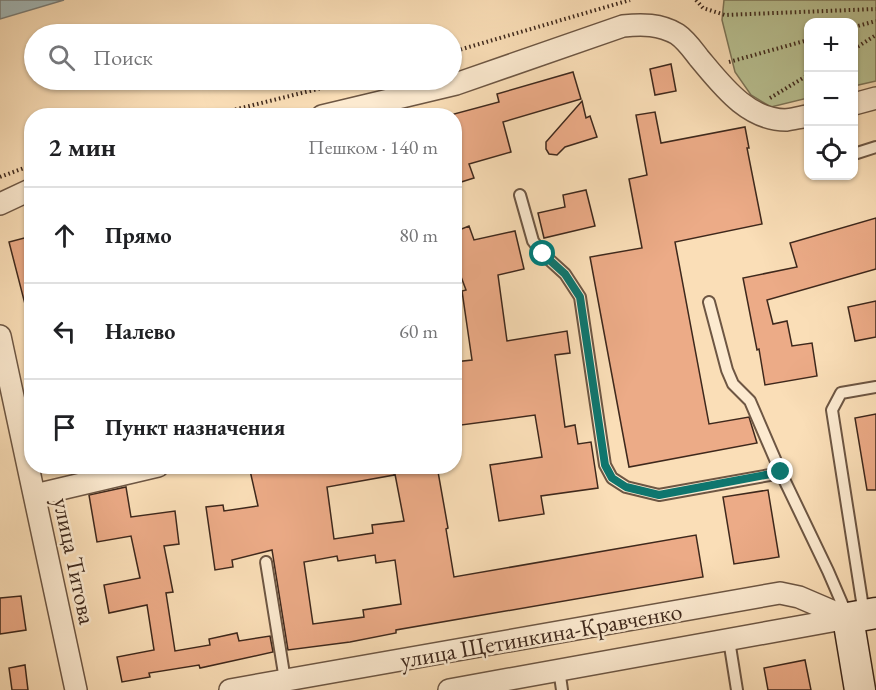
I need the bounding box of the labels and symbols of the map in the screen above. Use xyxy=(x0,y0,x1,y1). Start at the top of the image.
route start xyxy=(529,240,555,266)
route end xyxy=(767,458,793,484)
street label: улица Титова xyxy=(46,495,104,628)
street label: улица Щетинкина-Кравченко xyxy=(398,595,684,675)

